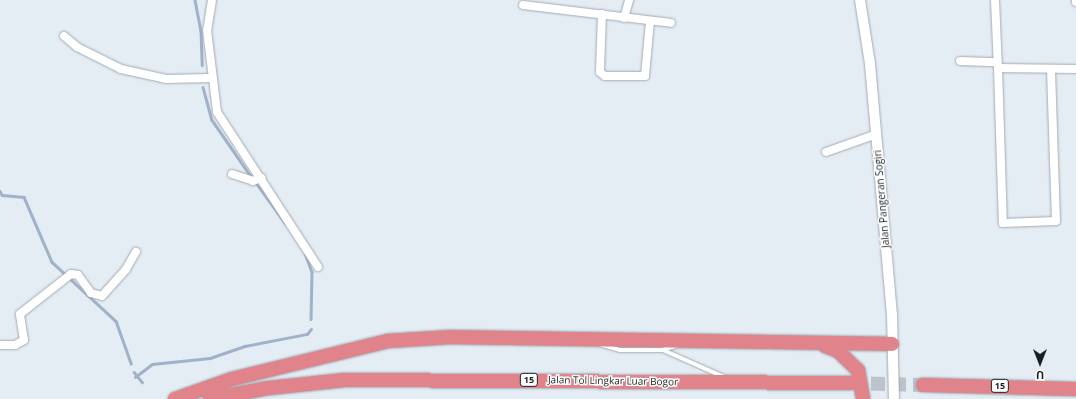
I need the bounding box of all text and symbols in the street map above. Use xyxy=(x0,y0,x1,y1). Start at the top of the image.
street label: Jalan Pangeran Sogiri xyxy=(872,150,892,248)
north arrow xyxy=(1020,343,1060,383)
text: U xyxy=(1036,368,1044,383)
road number: 15 xyxy=(519,373,539,387)
street label: Jalan Tol Lingkar Luar Bogor xyxy=(548,374,678,388)
road number: 15 xyxy=(990,379,1010,393)

